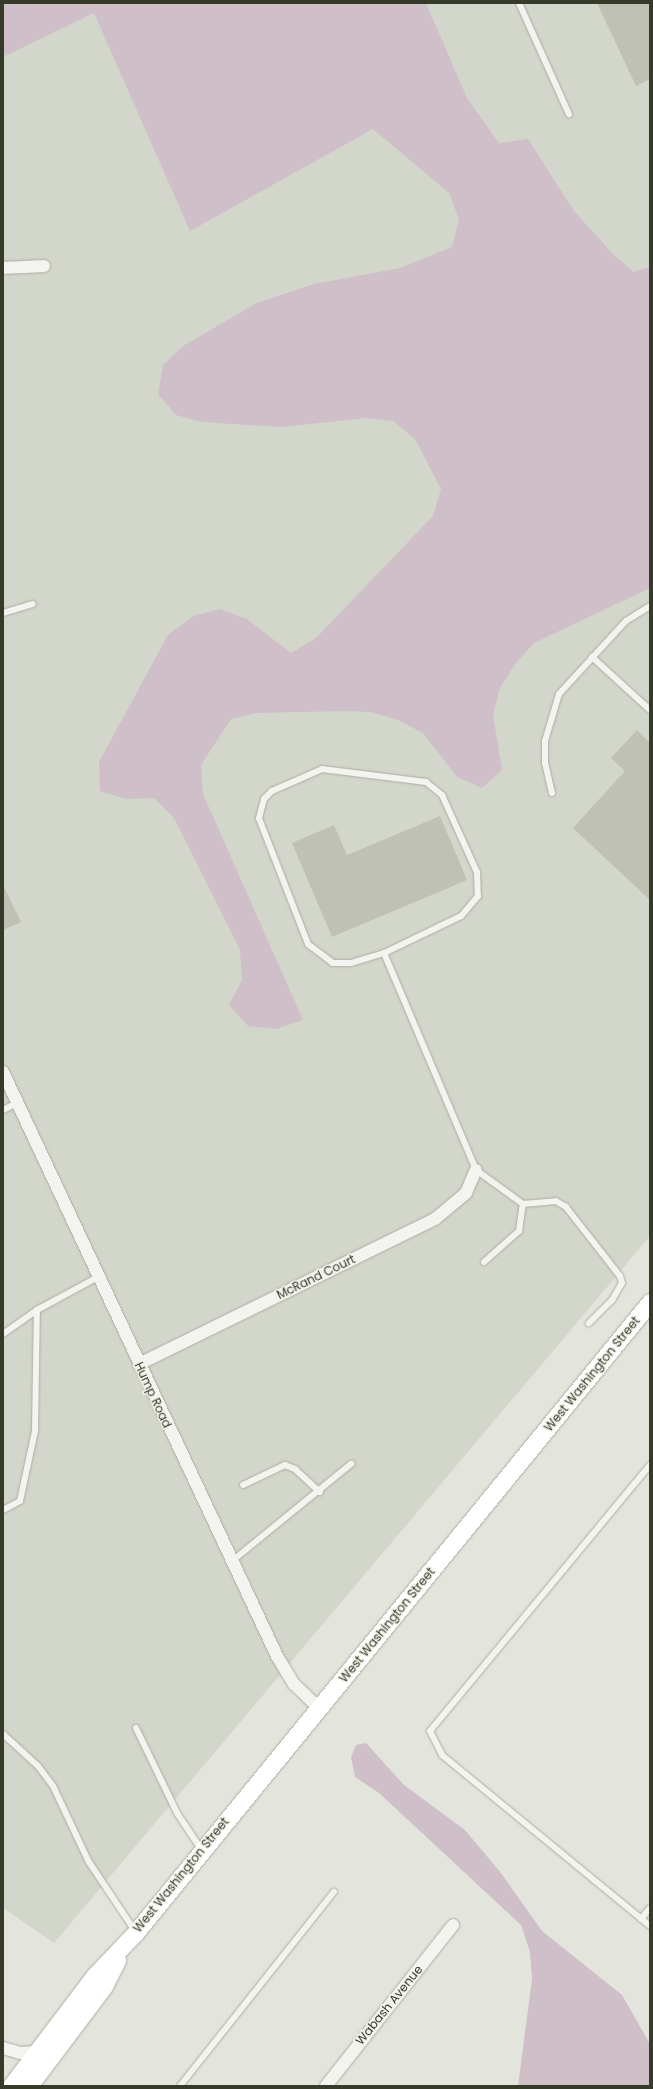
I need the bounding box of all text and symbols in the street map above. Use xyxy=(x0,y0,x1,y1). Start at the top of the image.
street label: McRand Court xyxy=(274,1252,358,1302)
street label: West Washington Street xyxy=(541,1314,643,1434)
street label: Hump Road xyxy=(132,1360,174,1430)
street label: West Washington Street xyxy=(336,1565,438,1685)
street label: West Washington Street xyxy=(130,1815,232,1935)
street label: Wabash Avenue xyxy=(352,1962,426,2048)

